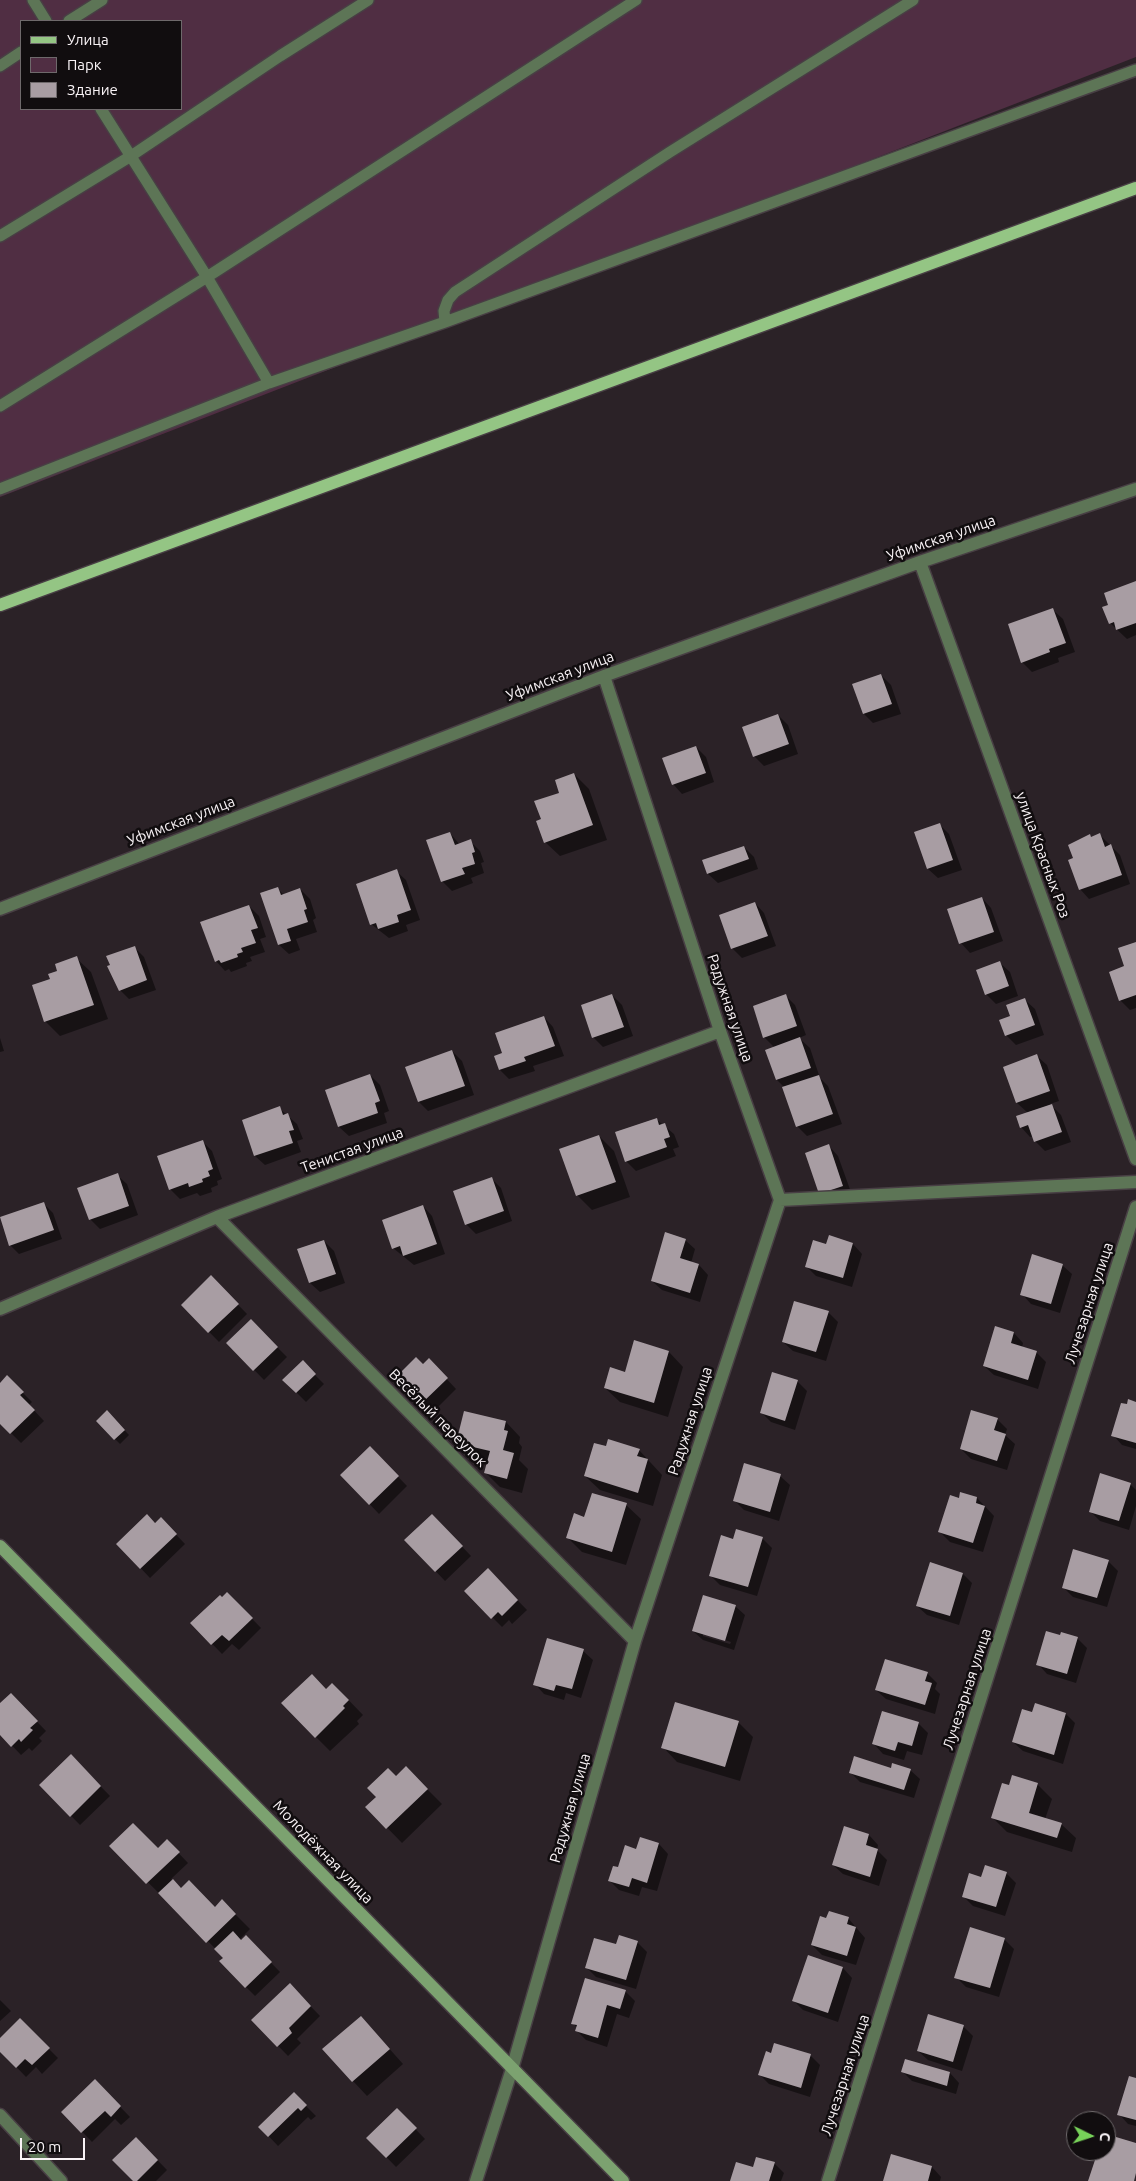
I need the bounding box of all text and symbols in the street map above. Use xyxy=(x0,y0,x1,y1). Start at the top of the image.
legend xyxy=(20,20,182,110)
text: Улица xyxy=(67,31,109,48)
text: Парк xyxy=(67,56,102,73)
text: Здание xyxy=(67,81,118,98)
street label: Уфимская улица xyxy=(884,511,998,565)
street label: Уфимская улица xyxy=(504,647,616,705)
street label: улица Красных Роз xyxy=(1012,790,1074,920)
street label: Уфимская улица xyxy=(125,792,237,850)
street label: Радужная улица xyxy=(703,952,757,1064)
street label: Тенистая улица xyxy=(298,1123,406,1177)
street label: Лучезарная улица xyxy=(1061,1240,1117,1366)
street label: Радужная улица xyxy=(664,1364,716,1478)
street label: Весёлый переулок xyxy=(385,1365,491,1471)
street label: Лучезарная улица xyxy=(939,1626,995,1752)
street label: Радужная улица xyxy=(546,1751,594,1865)
street label: Молодёжная улица xyxy=(269,1797,377,1907)
street label: Лучезарная улица xyxy=(817,2012,873,2138)
north arrow xyxy=(1066,2111,1116,2161)
scale bar xyxy=(22,2128,88,2160)
text: С xyxy=(1097,2132,1113,2142)
text: 20 m xyxy=(28,2138,61,2155)

